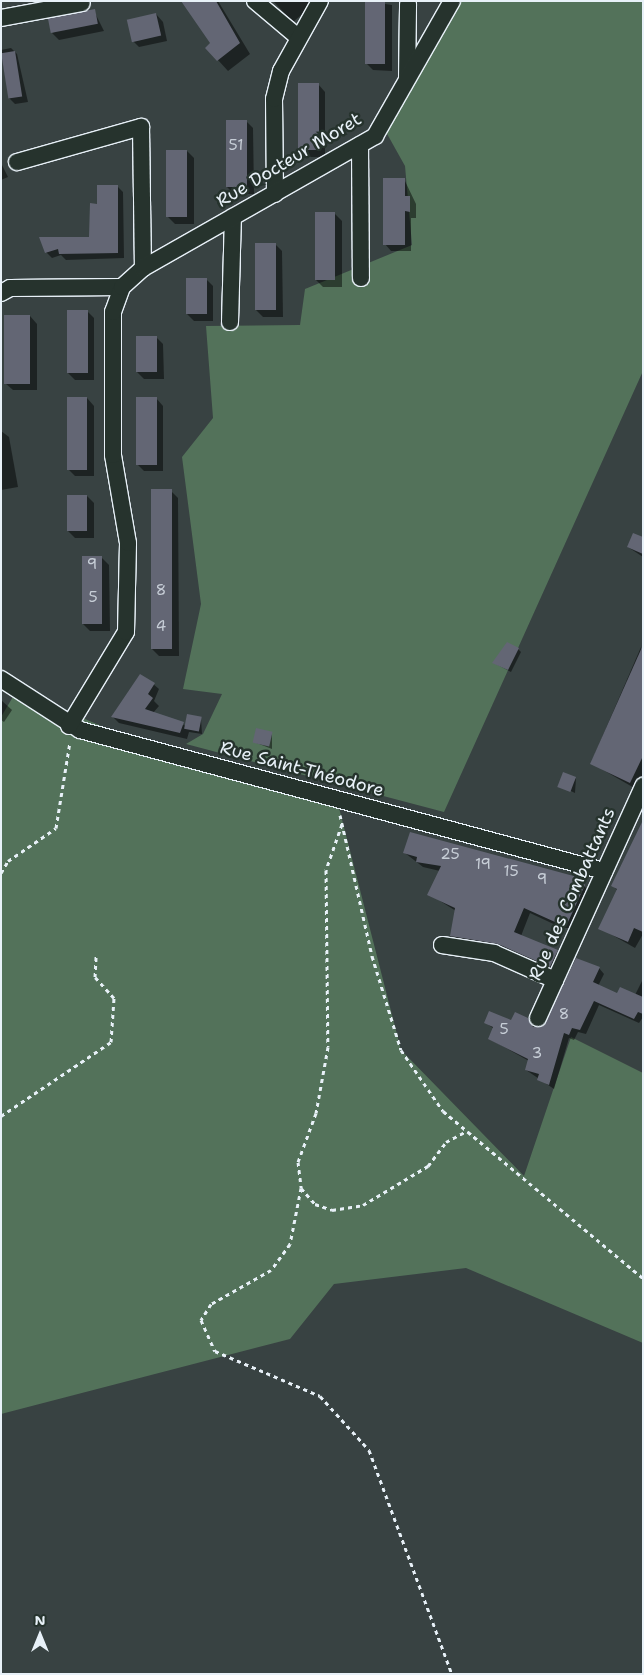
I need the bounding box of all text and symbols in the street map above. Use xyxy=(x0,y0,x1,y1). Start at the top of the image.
street label: Rue Docteur Moret xyxy=(213,108,365,212)
house number: 51 xyxy=(229,137,243,155)
house number: 9 xyxy=(87,556,97,574)
house number: 8 xyxy=(156,582,166,600)
house number: 5 xyxy=(88,589,98,607)
house number: 4 xyxy=(156,618,166,636)
street label: Rue Saint-Théodore xyxy=(218,737,386,801)
street label: Rue des Combattants xyxy=(524,804,620,984)
house number: 25 xyxy=(440,846,460,864)
house number: 19 xyxy=(475,856,491,874)
house number: 15 xyxy=(503,863,519,881)
house number: 9 xyxy=(537,871,547,889)
house number: 8 xyxy=(559,1006,569,1024)
house number: 5 xyxy=(499,1021,509,1039)
house number: 3 xyxy=(532,1045,542,1063)
north arrow xyxy=(15,1610,65,1660)
text: N xyxy=(34,1611,46,1629)

